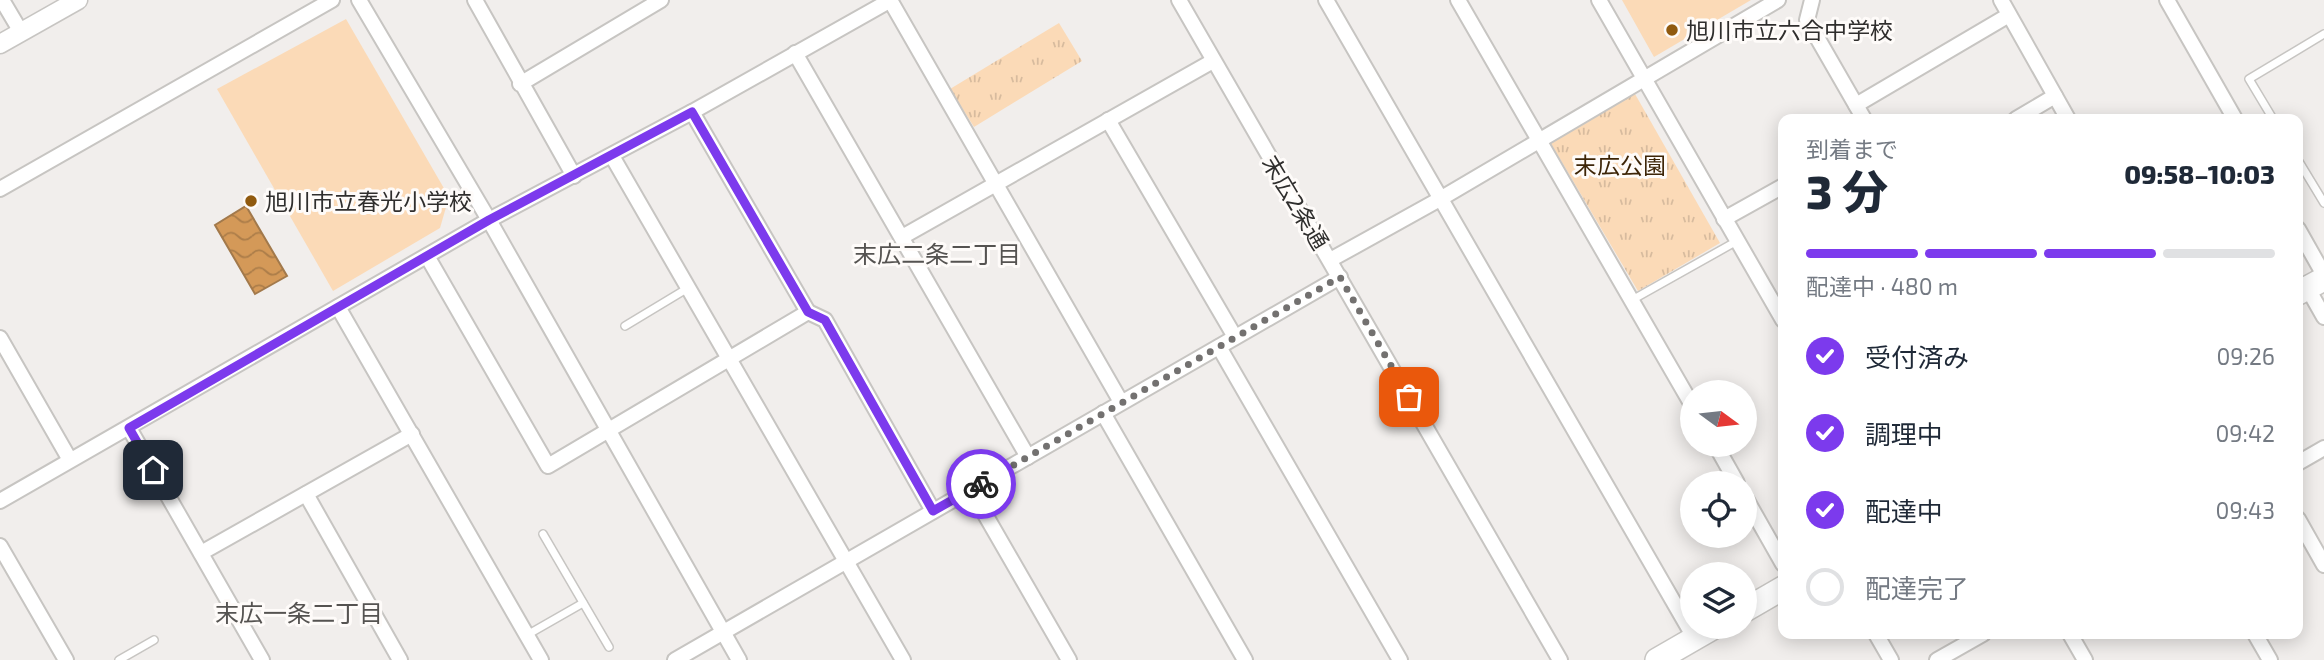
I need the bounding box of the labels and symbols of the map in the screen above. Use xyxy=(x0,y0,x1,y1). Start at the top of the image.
place label: 旭川市立六合中学校 xyxy=(1686,16,1893,44)
marker: 旭川市立六合中学校 xyxy=(1664,22,1680,38)
street label: 末広2条通 xyxy=(1257,150,1335,254)
park label: 末広公園 xyxy=(1574,151,1666,179)
place label: 旭川市立春光小学校 xyxy=(265,187,472,215)
marker: 旭川市立春光小学校 xyxy=(243,193,259,209)
district label: 末広二条二丁目 xyxy=(853,239,1021,268)
pin xyxy=(1379,367,1439,427)
north arrow xyxy=(1680,380,1757,457)
pin xyxy=(123,440,183,500)
courier xyxy=(946,449,1016,519)
district label: 末広一条二丁目 xyxy=(215,598,383,627)

